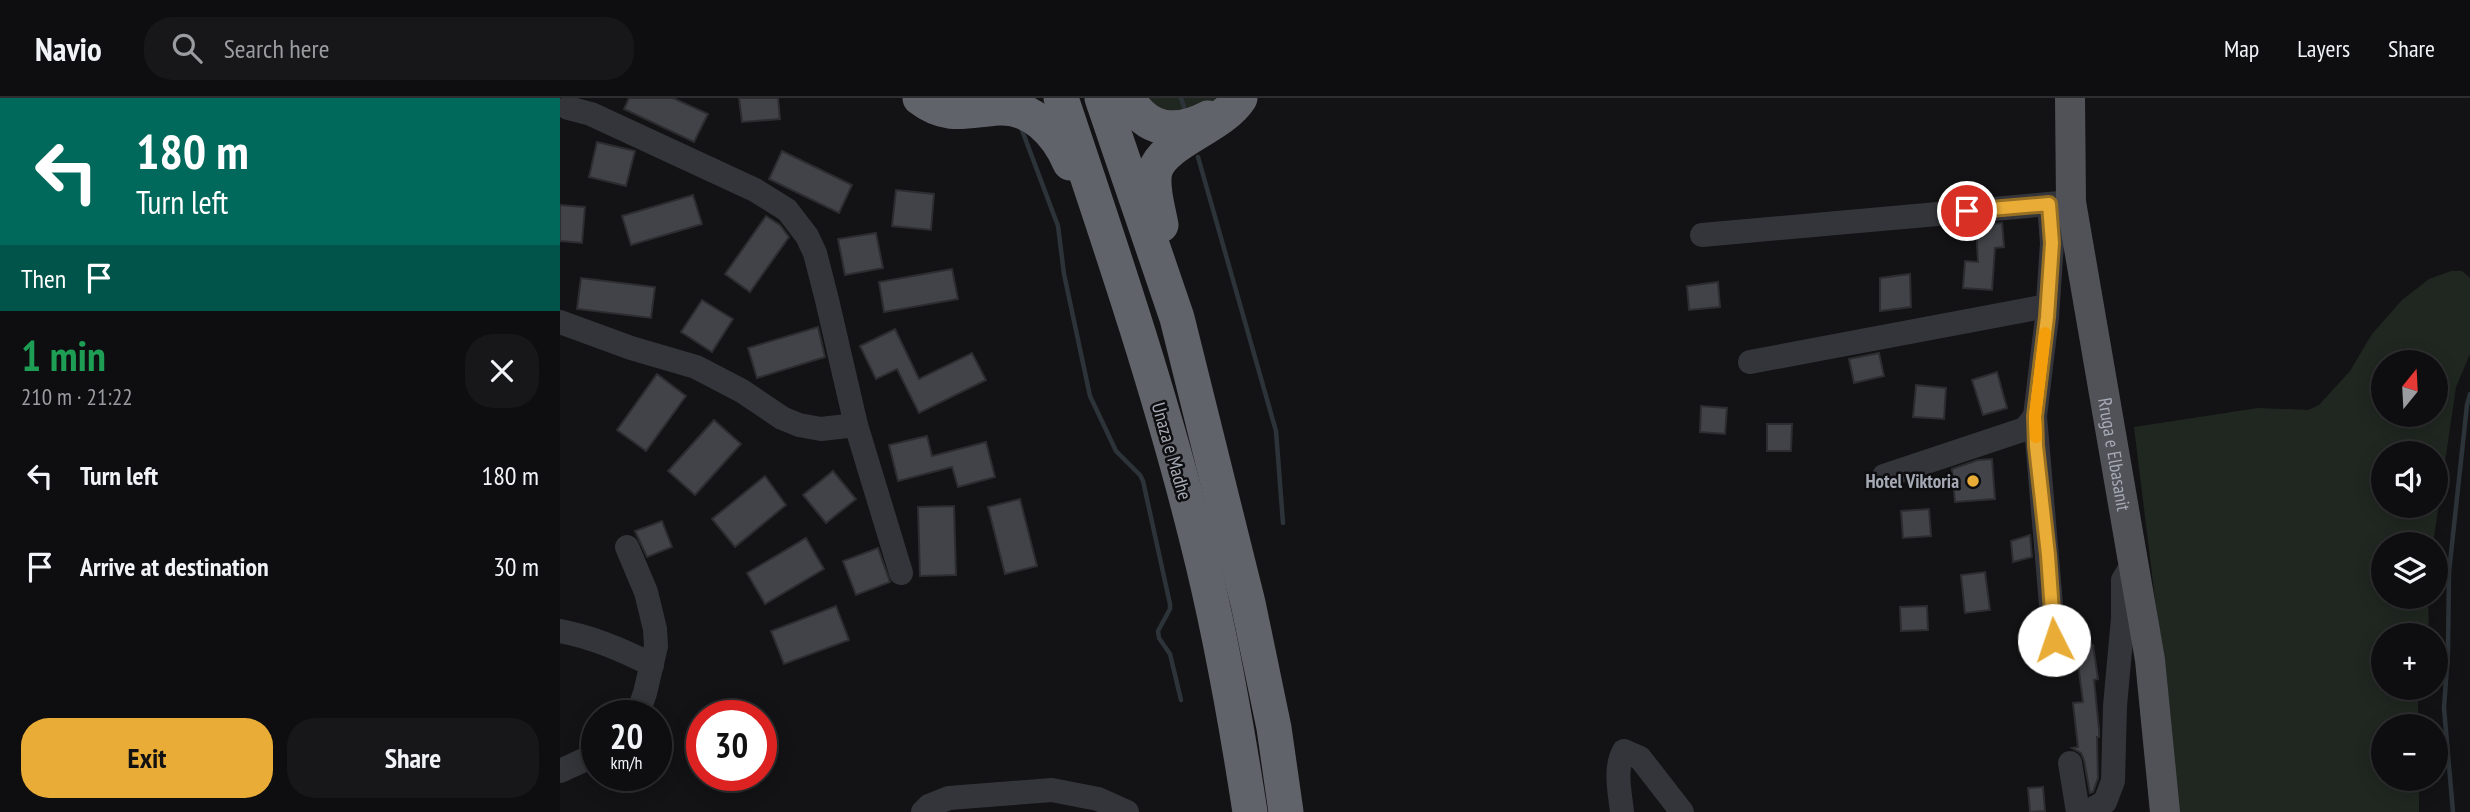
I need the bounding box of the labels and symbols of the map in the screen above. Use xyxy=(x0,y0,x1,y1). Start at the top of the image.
pin xyxy=(1937,181,1997,241)
north arrow xyxy=(2371,350,2448,427)
street label: Rruga e Elbasanit xyxy=(2093,396,2136,514)
street label: Unaza e Madhe xyxy=(1147,399,1197,503)
place label: Hotel Viktoria xyxy=(1865,469,1959,493)
marker: Hotel Viktoria xyxy=(1965,473,1981,489)
position arrow xyxy=(2017,603,2091,677)
speed limit sign: 30 xyxy=(686,700,777,791)

